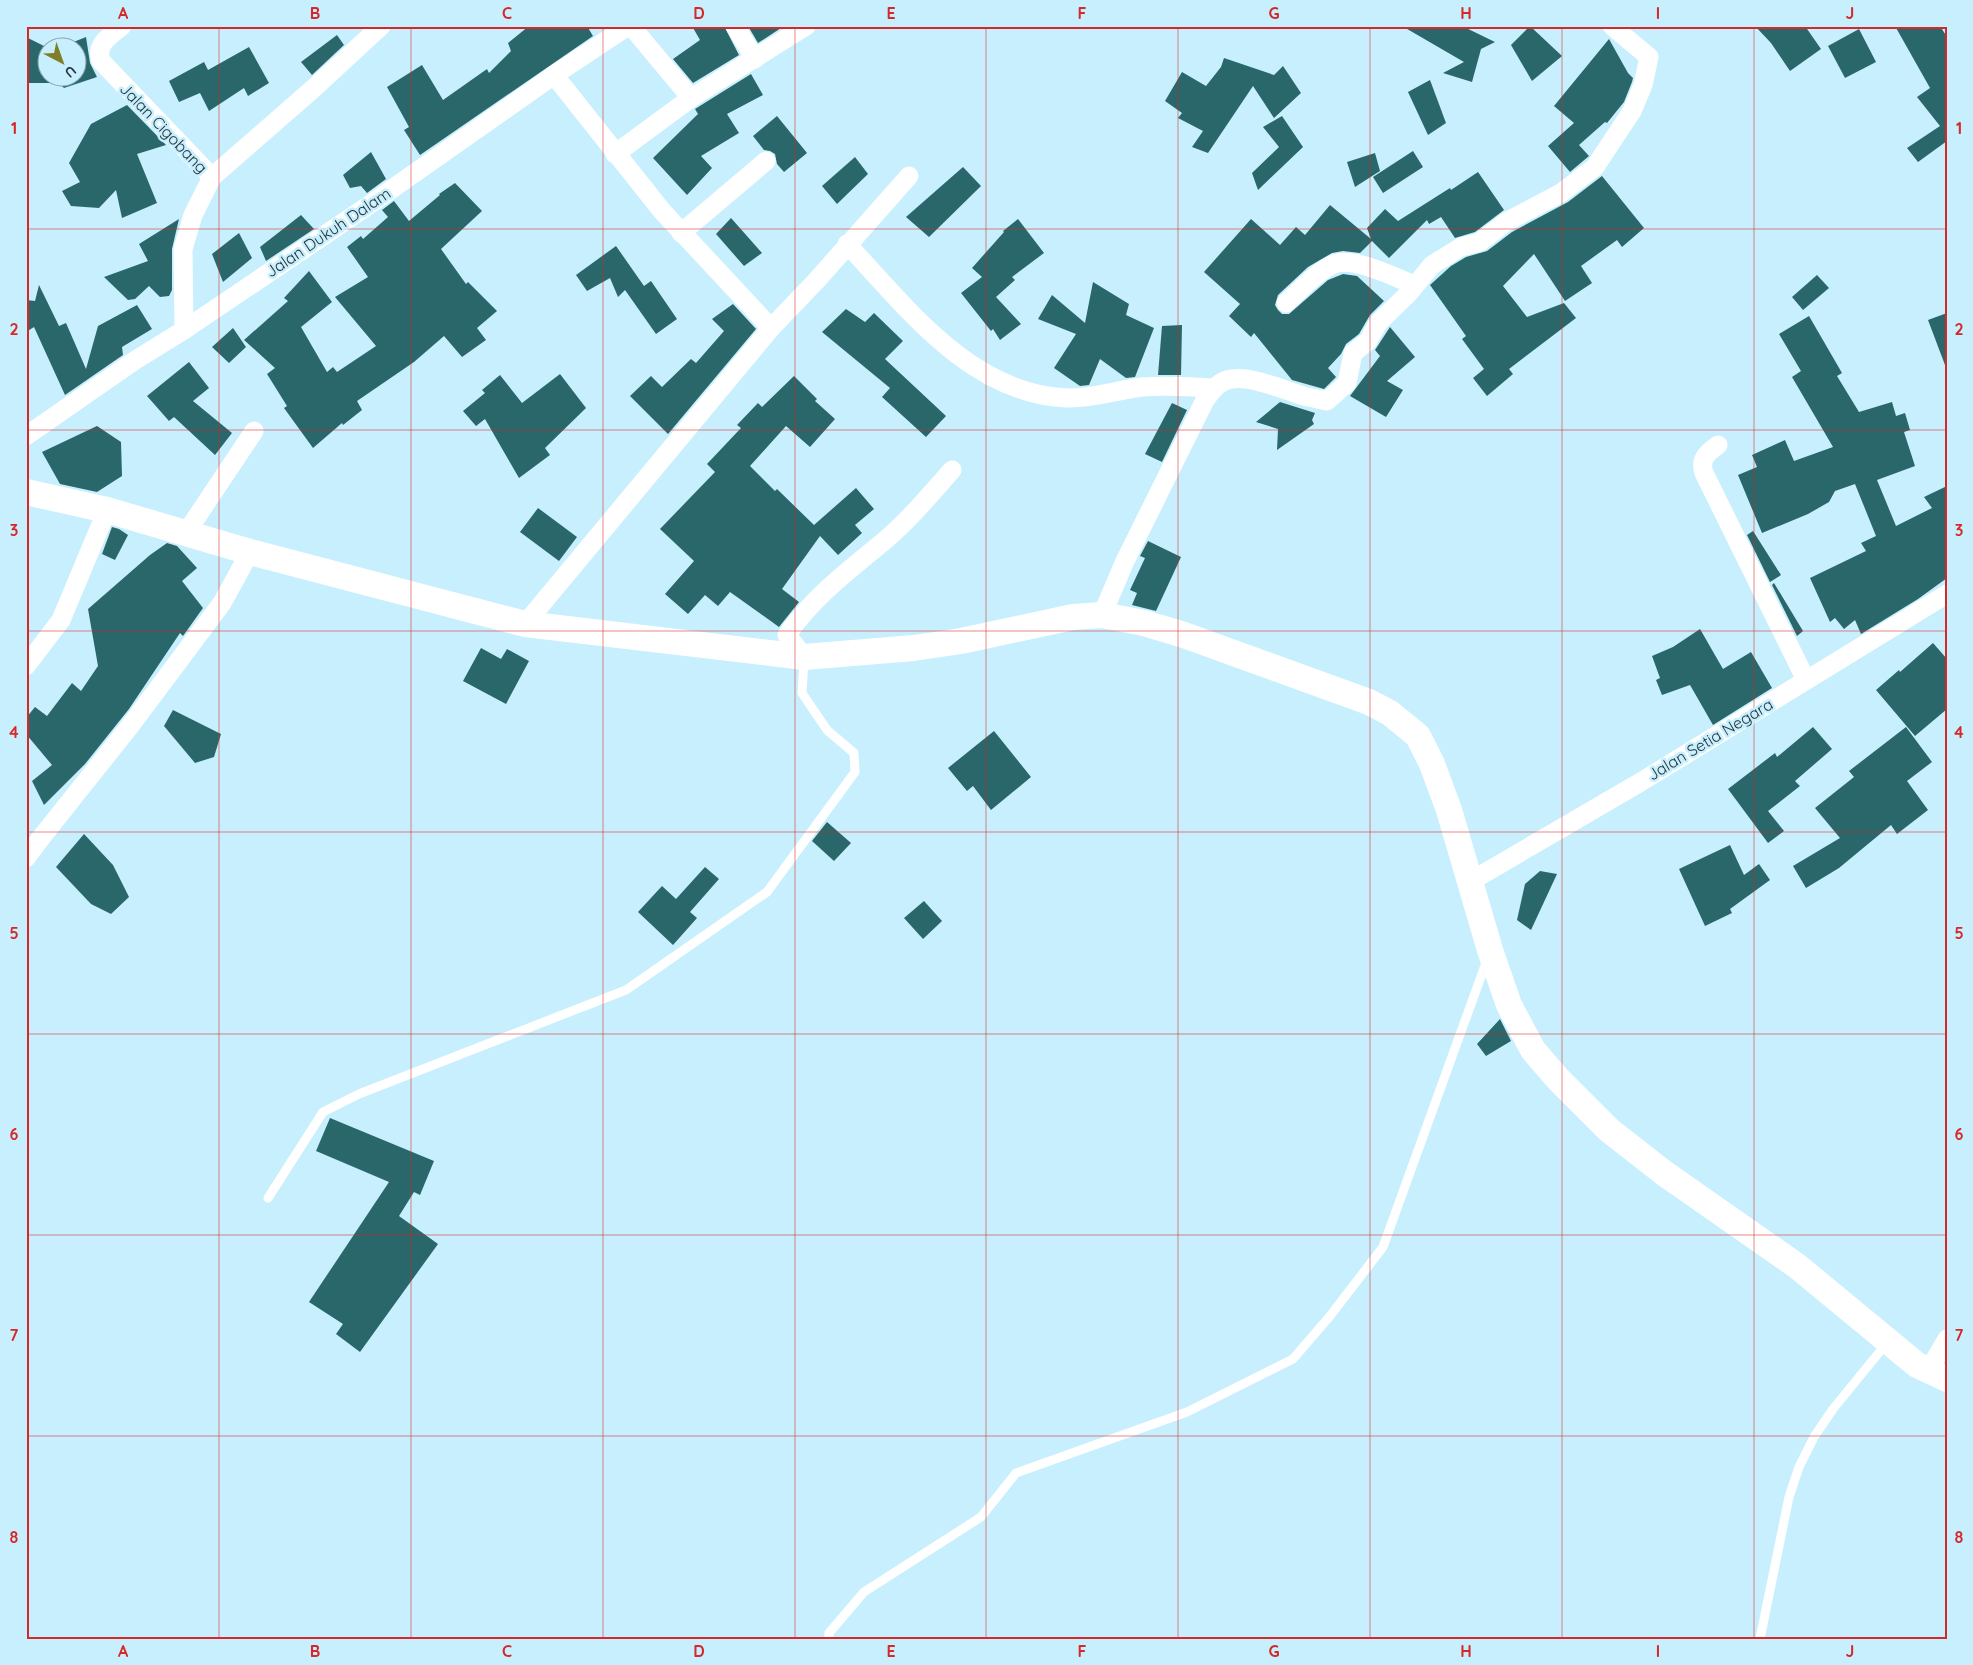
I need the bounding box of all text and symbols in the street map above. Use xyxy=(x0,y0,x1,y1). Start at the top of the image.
text: A xyxy=(118,3,129,23)
text: B xyxy=(310,3,320,23)
text: C xyxy=(502,3,512,23)
text: D xyxy=(693,3,705,23)
text: E xyxy=(886,3,896,23)
text: F xyxy=(1078,3,1087,23)
text: G xyxy=(1268,3,1280,23)
text: H xyxy=(1460,3,1472,23)
text: I xyxy=(1656,3,1660,23)
text: J xyxy=(1846,3,1854,23)
north arrow xyxy=(38,38,88,88)
text: U xyxy=(61,62,80,82)
street label: Jalan Cigobang xyxy=(116,79,212,177)
text: 1 xyxy=(11,118,17,138)
text: 1 xyxy=(1956,118,1962,138)
street label: Jalan Dukuh Dalam xyxy=(262,183,394,281)
text: 2 xyxy=(9,319,19,339)
text: 2 xyxy=(1954,319,1964,339)
text: 3 xyxy=(10,520,18,540)
text: 3 xyxy=(1955,520,1963,540)
street label: Jalan Setia Negara xyxy=(1644,694,1776,784)
text: 4 xyxy=(9,722,19,742)
text: 4 xyxy=(1954,722,1964,742)
text: 5 xyxy=(9,923,19,943)
text: 5 xyxy=(1954,923,1964,943)
text: 6 xyxy=(10,1124,19,1144)
text: 6 xyxy=(1955,1124,1964,1144)
text: 7 xyxy=(10,1325,19,1345)
text: 7 xyxy=(1955,1325,1964,1345)
text: 8 xyxy=(10,1527,19,1547)
text: 8 xyxy=(1955,1527,1964,1547)
text: A xyxy=(118,1641,129,1661)
text: B xyxy=(310,1641,320,1661)
text: C xyxy=(502,1641,512,1661)
text: D xyxy=(693,1641,705,1661)
text: E xyxy=(886,1641,896,1661)
text: F xyxy=(1078,1641,1087,1661)
text: G xyxy=(1268,1641,1280,1661)
text: H xyxy=(1460,1641,1472,1661)
text: I xyxy=(1656,1641,1660,1661)
text: J xyxy=(1846,1641,1854,1661)

